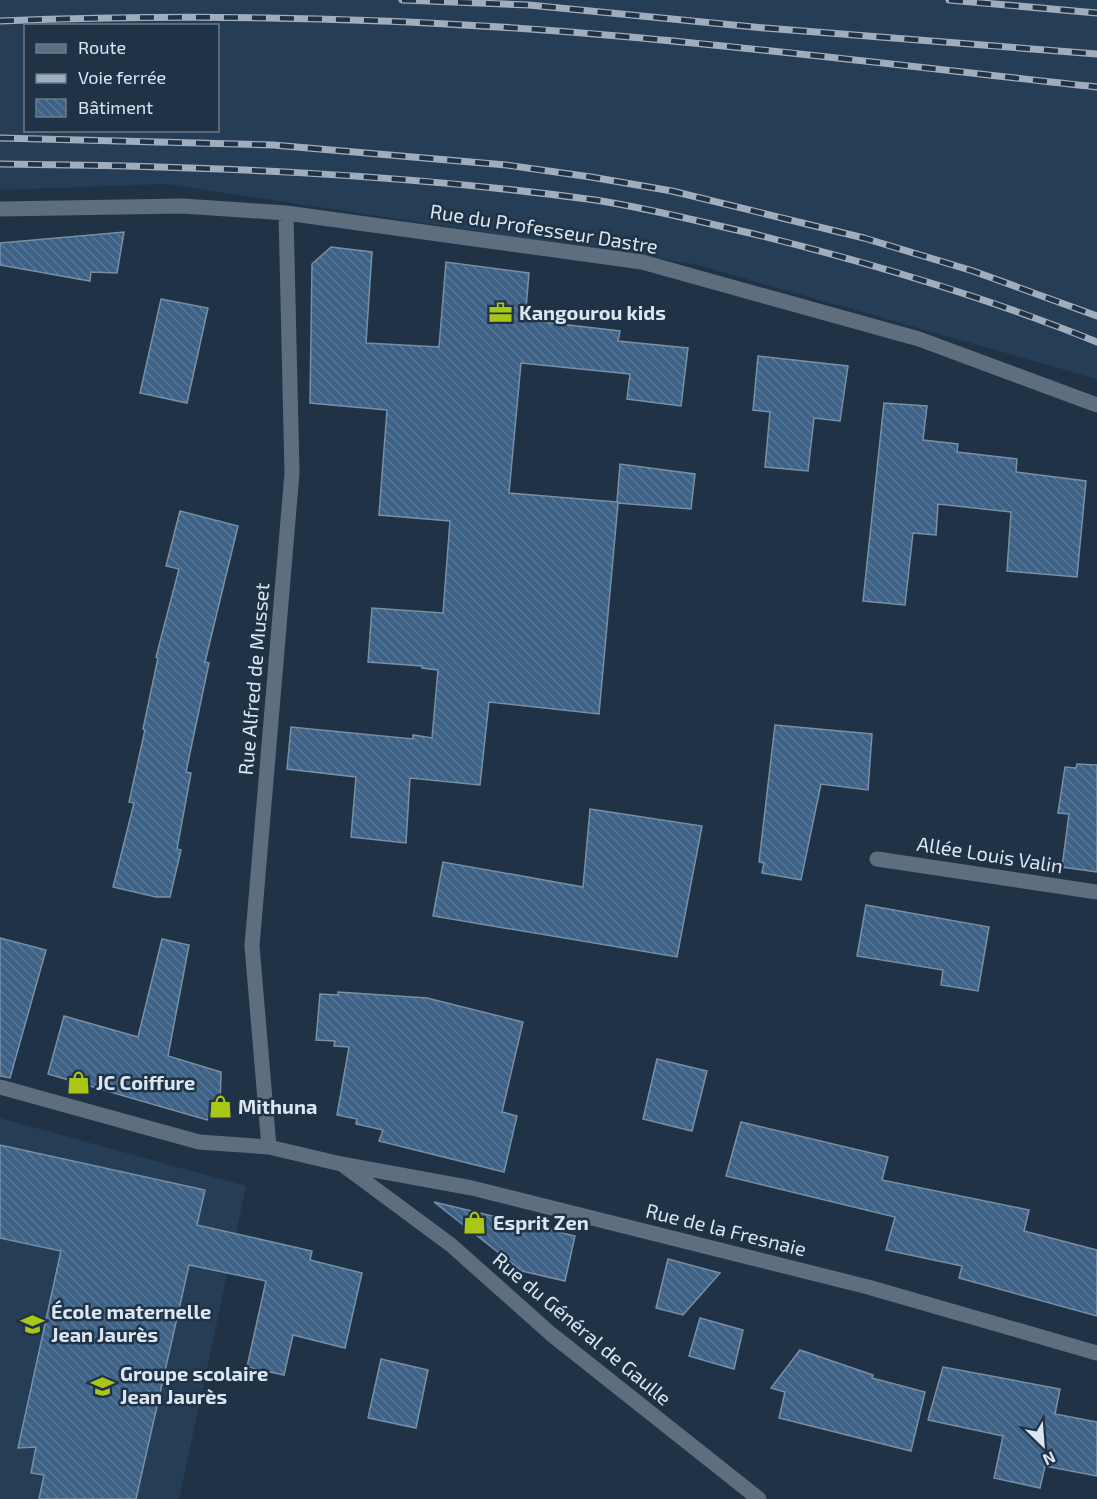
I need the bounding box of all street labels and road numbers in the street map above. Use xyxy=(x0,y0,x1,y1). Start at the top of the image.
street label: Rue du Professeur Dastre xyxy=(428,198,660,258)
street label: Rue Alfred de Musset xyxy=(233,581,273,776)
street label: Allée Louis Valin xyxy=(915,831,1065,877)
street label: Rue de la Fresnaie xyxy=(644,1197,809,1261)
street label: Rue du Général de Gaulle xyxy=(489,1247,677,1410)

